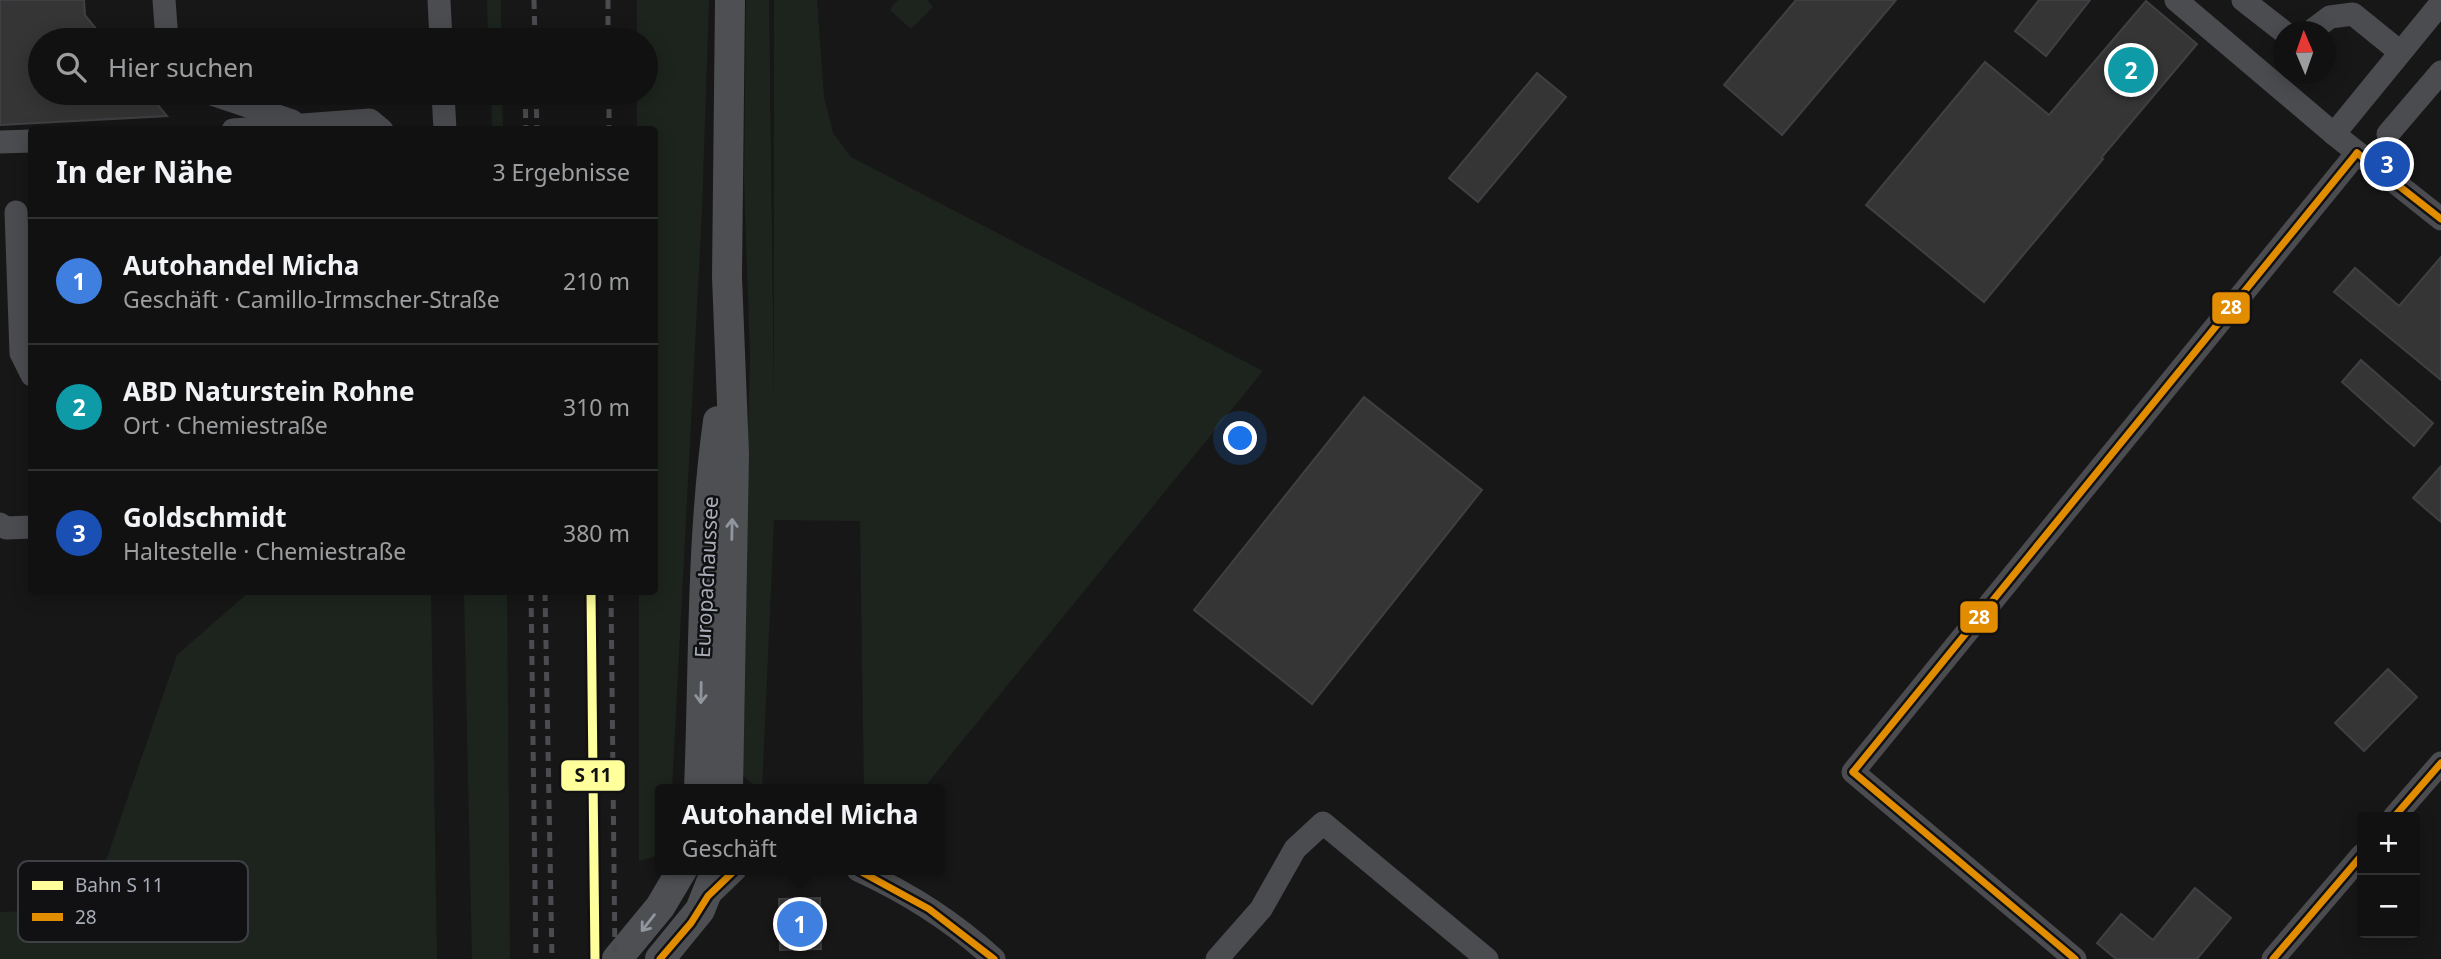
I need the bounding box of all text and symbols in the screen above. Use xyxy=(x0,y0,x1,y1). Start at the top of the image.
north arrow xyxy=(2273,21,2336,84)
search box xyxy=(28,28,658,105)
pin: 2 xyxy=(2108,44,2154,96)
icon: search xyxy=(52,48,90,86)
text: Hier suchen xyxy=(108,49,254,85)
pin: 3 xyxy=(2364,138,2410,190)
text: In der Nähe xyxy=(56,151,233,192)
text: 3 Ergebnisse xyxy=(492,156,630,188)
text: Autohandel Micha xyxy=(123,247,359,283)
text: 1 xyxy=(72,265,86,297)
text: 210 m xyxy=(563,265,630,297)
text: Geschäft · Camillo-Irmscher-Straße xyxy=(123,283,500,315)
line badge: 28 xyxy=(2211,291,2251,325)
text: 28 xyxy=(2220,294,2242,320)
text: ABD Naturstein Rohne xyxy=(123,373,415,409)
text: 2 xyxy=(72,391,86,423)
text: 310 m xyxy=(563,391,630,423)
text: Ort · Chemiestraße xyxy=(123,409,328,441)
your location xyxy=(1223,421,1257,455)
street label: Europachaussee xyxy=(688,495,724,659)
text: Goldschmidt xyxy=(123,499,286,535)
text: 3 xyxy=(72,517,86,549)
text: 380 m xyxy=(563,517,630,549)
one-way arrow xyxy=(725,518,739,541)
text: Haltestelle · Chemiestraße xyxy=(123,535,406,567)
line badge: 28 xyxy=(1959,600,1999,634)
text: 28 xyxy=(1968,604,1990,630)
one-way arrow xyxy=(694,681,708,704)
line badge: S 11 xyxy=(560,759,626,792)
text: S 11 xyxy=(574,762,612,788)
popup xyxy=(655,784,945,875)
text: Autohandel Micha xyxy=(682,796,918,832)
map controls xyxy=(2357,812,2420,938)
button: + xyxy=(2357,812,2420,875)
text: Geschäft xyxy=(682,832,777,864)
legend xyxy=(18,861,248,942)
text: Bahn S 11 xyxy=(75,872,164,898)
button: − xyxy=(2357,875,2420,938)
pin: 1 xyxy=(777,898,823,950)
text: 28 xyxy=(75,904,97,930)
one-way arrow xyxy=(640,914,655,932)

